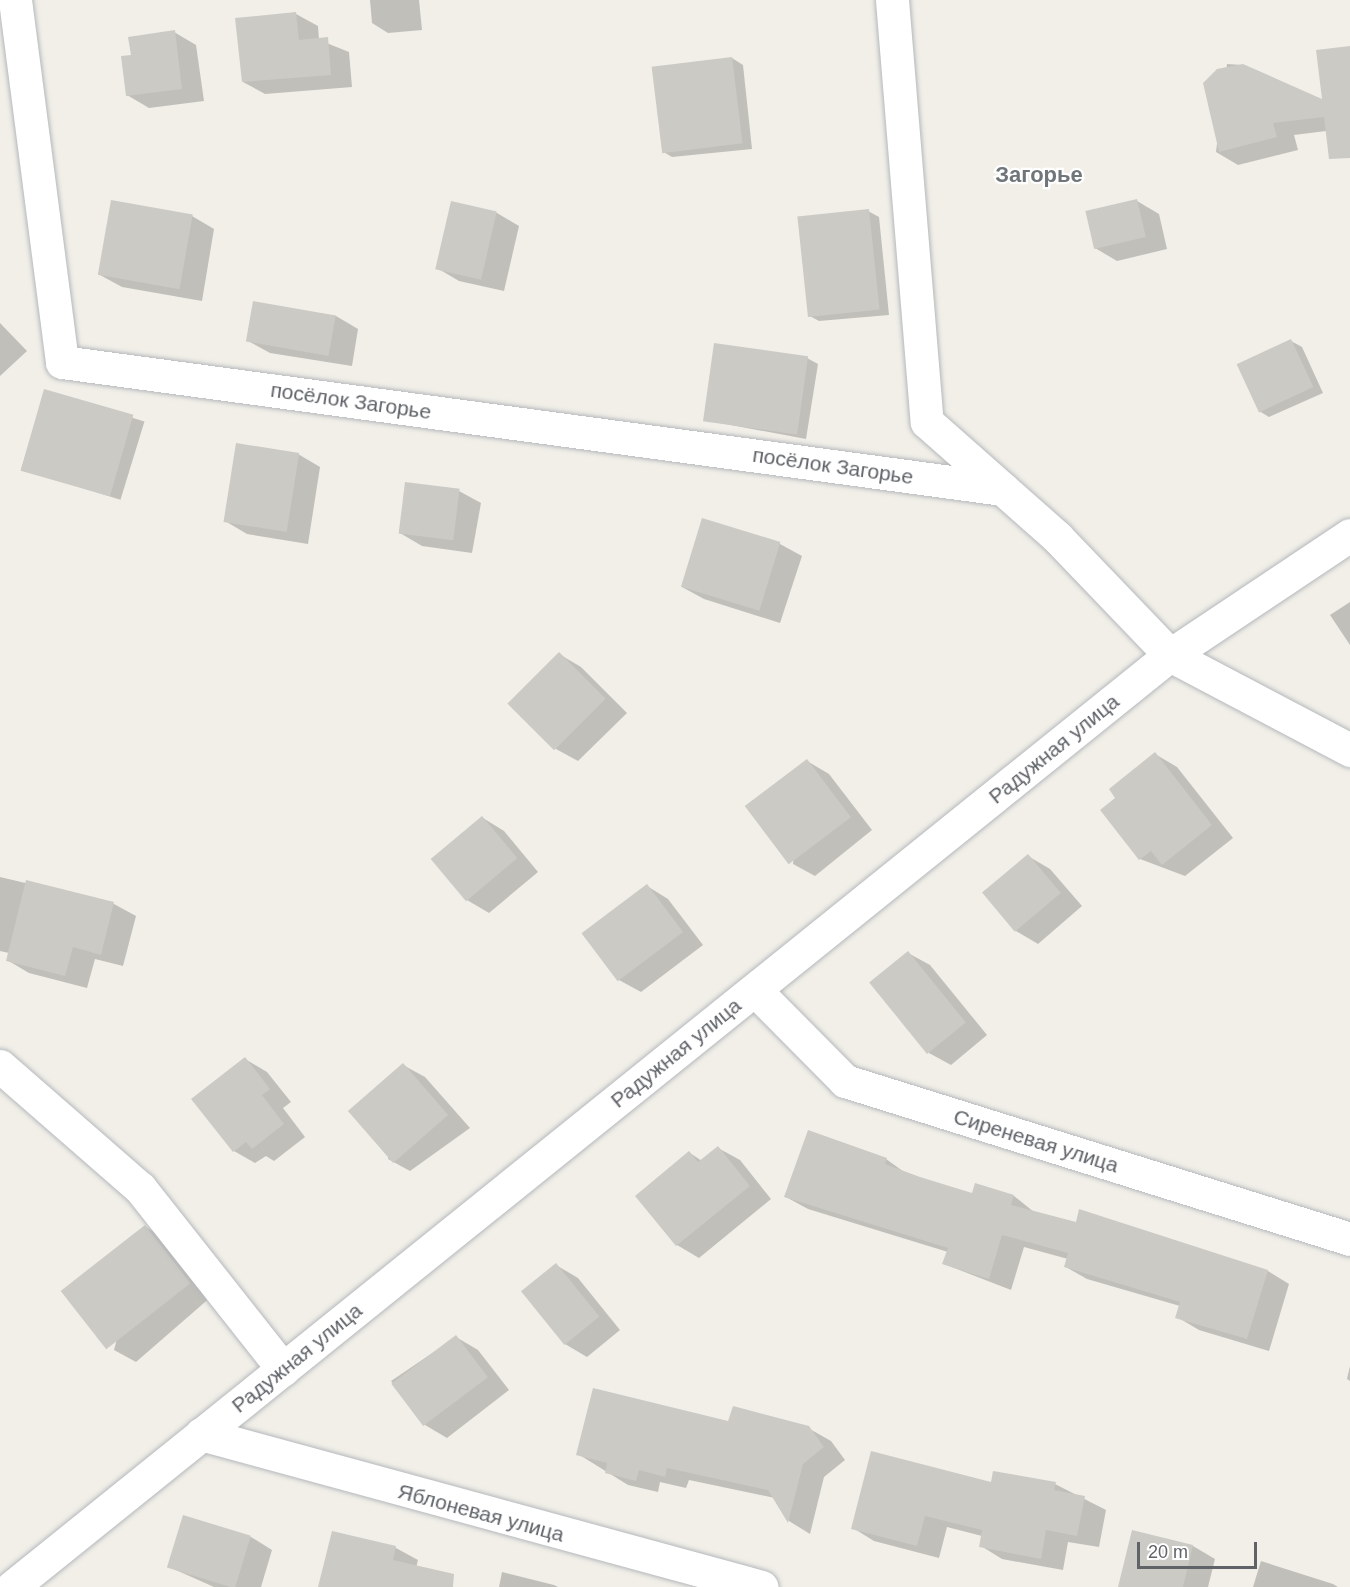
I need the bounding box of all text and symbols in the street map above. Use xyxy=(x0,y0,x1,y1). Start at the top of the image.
district label: Загорье xyxy=(995,162,1083,188)
street label: посёлок Загорье xyxy=(269,377,433,425)
street label: посёлок Загорье xyxy=(751,442,915,490)
street label: Радужная улица xyxy=(984,689,1124,809)
street label: Радужная улица xyxy=(606,993,746,1113)
street label: Сиреневая улица xyxy=(951,1104,1121,1178)
street label: Радужная улица xyxy=(227,1298,367,1418)
street label: Яблоневая улица xyxy=(395,1479,567,1547)
scale bar xyxy=(1140,1530,1260,1568)
text: 20 m xyxy=(1148,1542,1188,1562)

